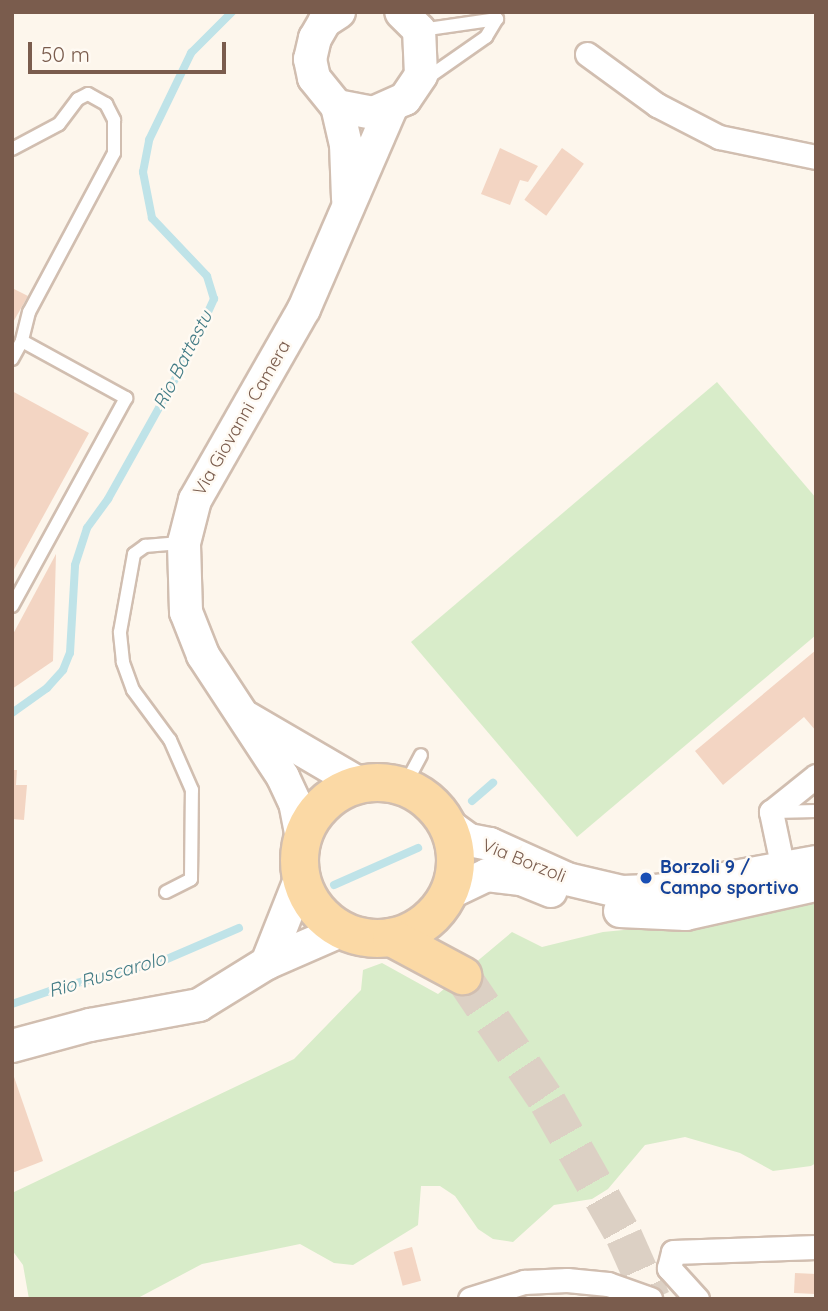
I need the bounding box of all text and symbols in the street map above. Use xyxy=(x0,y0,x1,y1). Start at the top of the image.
scale bar xyxy=(32,28,229,72)
text: 50 m xyxy=(41,41,90,67)
water label: Rio Battestu xyxy=(149,307,217,413)
street label: Via Giovanni Camera xyxy=(189,337,295,499)
street label: Via Borzoli xyxy=(479,834,569,888)
place label: Borzoli 9 / Campo sportivo xyxy=(660,857,799,900)
marker: Borzoli 9 / Campo sportivo xyxy=(638,870,654,886)
water label: Rio Ruscarolo xyxy=(46,947,168,1003)

